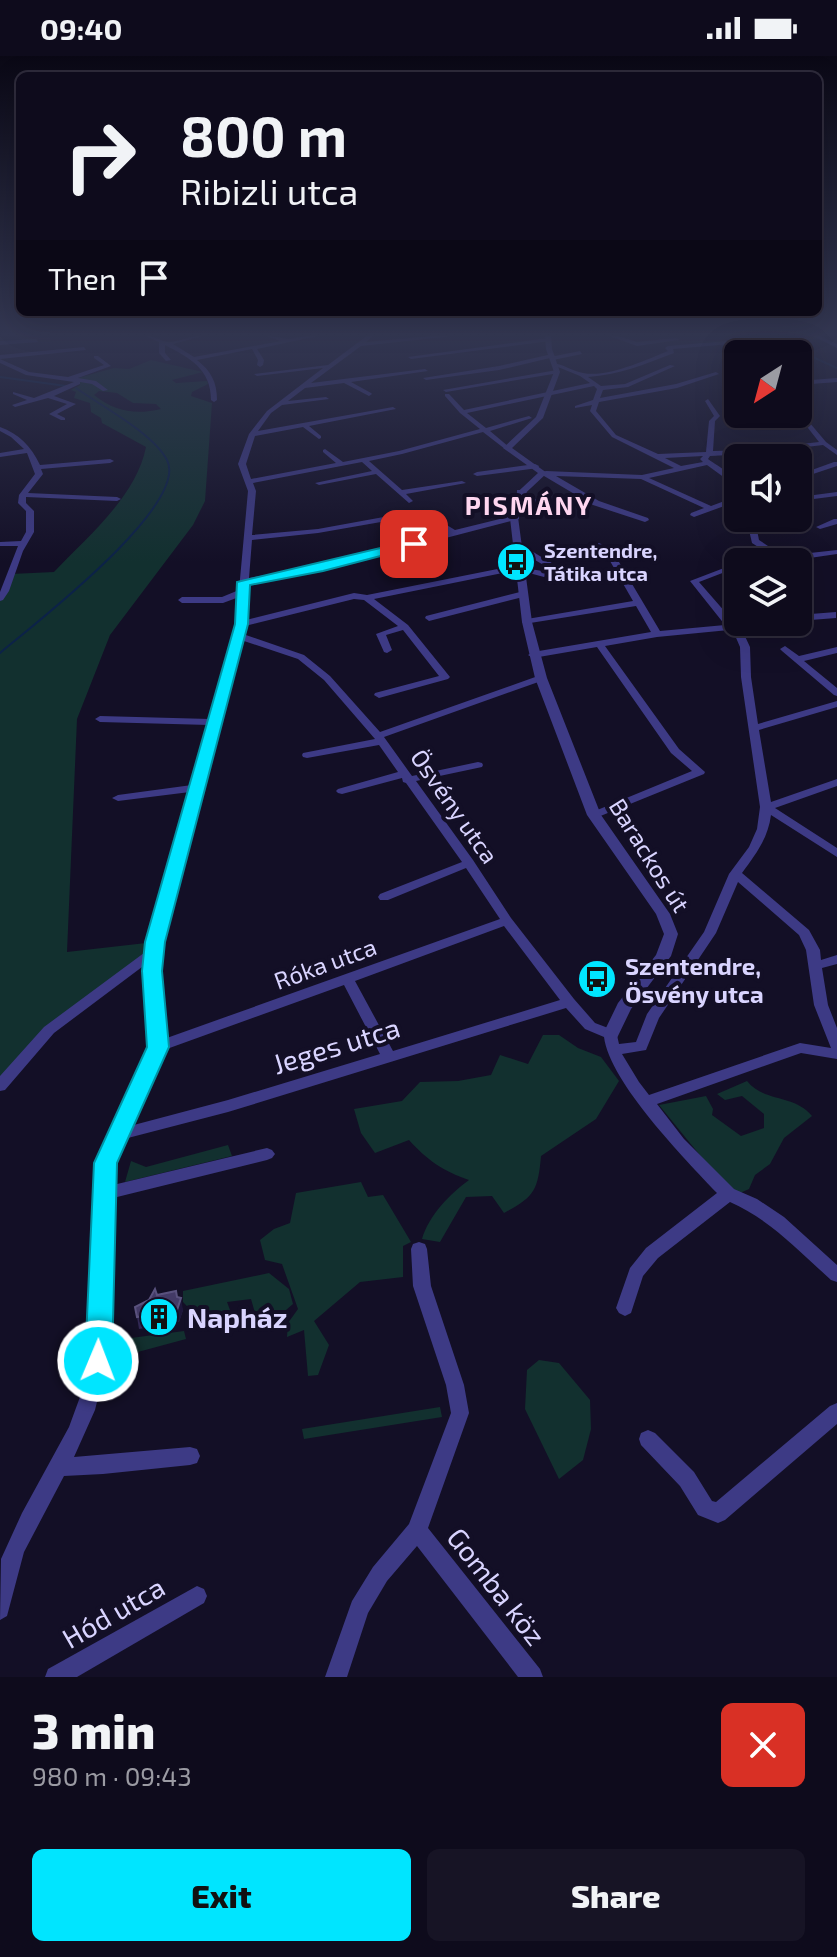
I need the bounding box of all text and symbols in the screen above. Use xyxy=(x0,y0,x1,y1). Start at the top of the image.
text: 09:40 xyxy=(40,10,122,46)
text: 800 m xyxy=(180,101,347,168)
icon: right xyxy=(48,104,152,208)
text: Ribizli utca xyxy=(180,169,358,212)
icon: arrive xyxy=(132,256,176,300)
text: Then xyxy=(48,260,116,296)
north arrow xyxy=(724,340,812,428)
map controls xyxy=(724,340,812,636)
button: sound xyxy=(724,444,812,532)
district label: PISMÁNY xyxy=(465,489,593,520)
pin xyxy=(380,510,448,578)
icon: arrive xyxy=(392,522,436,566)
place label: Szentendre, Tátika utca xyxy=(544,538,657,585)
bus stop icon: Szentendre, Tátika utca xyxy=(495,541,537,583)
button: layers xyxy=(724,548,812,636)
street label: Ösvény utca xyxy=(405,743,505,869)
street label: Barackos út xyxy=(604,793,696,917)
street label: Róka utca xyxy=(270,931,380,995)
place label: Szentendre, Ösvény utca xyxy=(625,951,764,1008)
bus stop icon: Szentendre, Ösvény utca xyxy=(576,958,618,1000)
street label: Jeges utca xyxy=(268,1010,404,1080)
building icon: Napház xyxy=(138,1296,180,1338)
place label: Napház xyxy=(187,1300,288,1334)
position arrow xyxy=(56,1319,140,1403)
street label: Gomba köz xyxy=(441,1521,553,1651)
street label: Hód utca xyxy=(56,1569,170,1655)
text: 3 min xyxy=(32,1701,155,1759)
button: close xyxy=(721,1703,805,1787)
text: 980 m · 09:43 xyxy=(32,1760,192,1791)
button: Exit xyxy=(32,1849,411,1941)
button: Share xyxy=(427,1849,805,1941)

